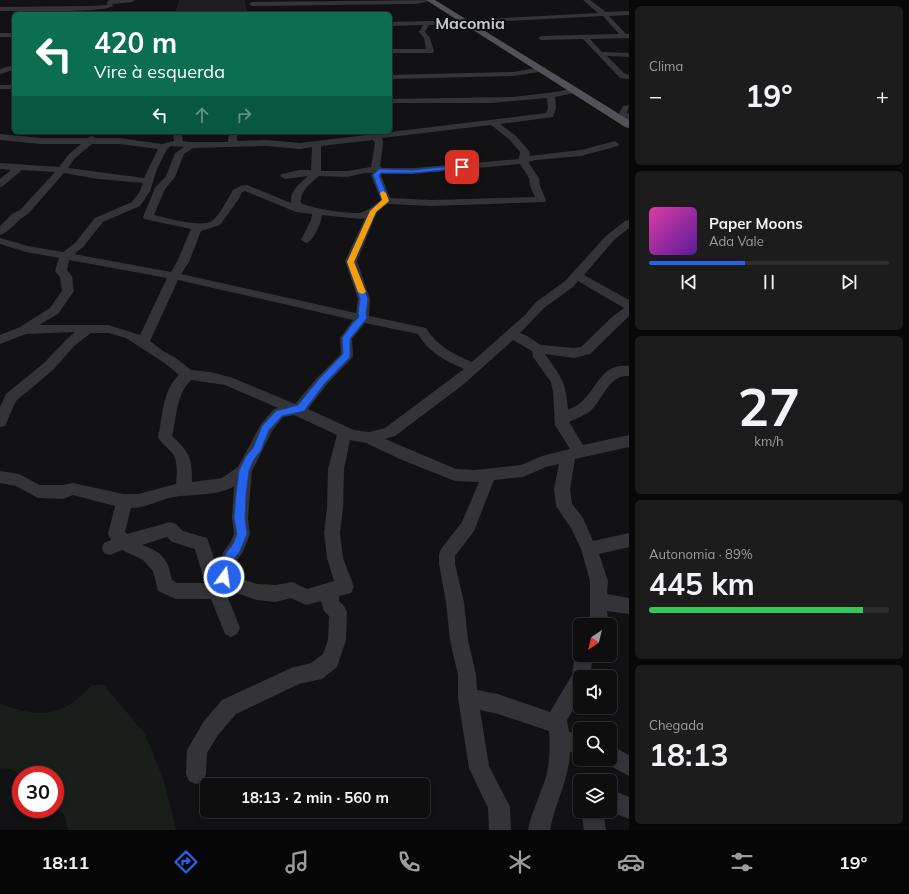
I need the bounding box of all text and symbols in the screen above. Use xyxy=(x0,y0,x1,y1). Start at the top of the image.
district label: Macomia xyxy=(435,13,505,33)
text: 420 m xyxy=(94,25,177,60)
icon: left xyxy=(28,28,80,80)
text: Clima xyxy=(649,58,683,74)
text: Vire à esquerda xyxy=(94,60,225,83)
text: 19° xyxy=(745,77,793,115)
text: − xyxy=(649,82,662,110)
text: + xyxy=(876,82,889,110)
icon: left xyxy=(149,104,171,126)
icon: ahead xyxy=(191,104,213,126)
icon: right xyxy=(233,104,255,126)
pin xyxy=(445,150,479,184)
icon: arrive xyxy=(451,156,473,178)
text: Paper Moons xyxy=(709,214,803,233)
text: Ada Vale xyxy=(709,233,764,249)
icon: previous xyxy=(678,271,700,293)
icon: pause xyxy=(758,271,780,293)
icon: next xyxy=(838,271,860,293)
text: 27 xyxy=(738,374,800,439)
text: km/h xyxy=(754,433,784,449)
text: Autonomia · 89% xyxy=(649,546,753,562)
position arrow xyxy=(203,556,245,598)
text: 445 km xyxy=(649,565,755,603)
north arrow xyxy=(573,618,617,662)
map controls xyxy=(573,618,617,818)
button: sound xyxy=(573,670,617,714)
text: Chegada xyxy=(649,717,704,733)
button: search xyxy=(573,722,617,766)
text: 18:13 xyxy=(649,736,728,774)
speed limit sign: 30 xyxy=(12,766,64,818)
button: layers xyxy=(573,774,617,818)
text: 18:13 · 2 min · 560 m xyxy=(241,788,389,807)
icon: directions xyxy=(172,848,200,876)
icon: music xyxy=(283,848,311,876)
icon: phone xyxy=(395,848,423,876)
icon: climate xyxy=(506,848,534,876)
icon: car xyxy=(617,848,645,876)
icon: filters xyxy=(728,848,756,876)
text: 18:11 xyxy=(42,851,89,874)
text: 19° xyxy=(839,851,867,874)

